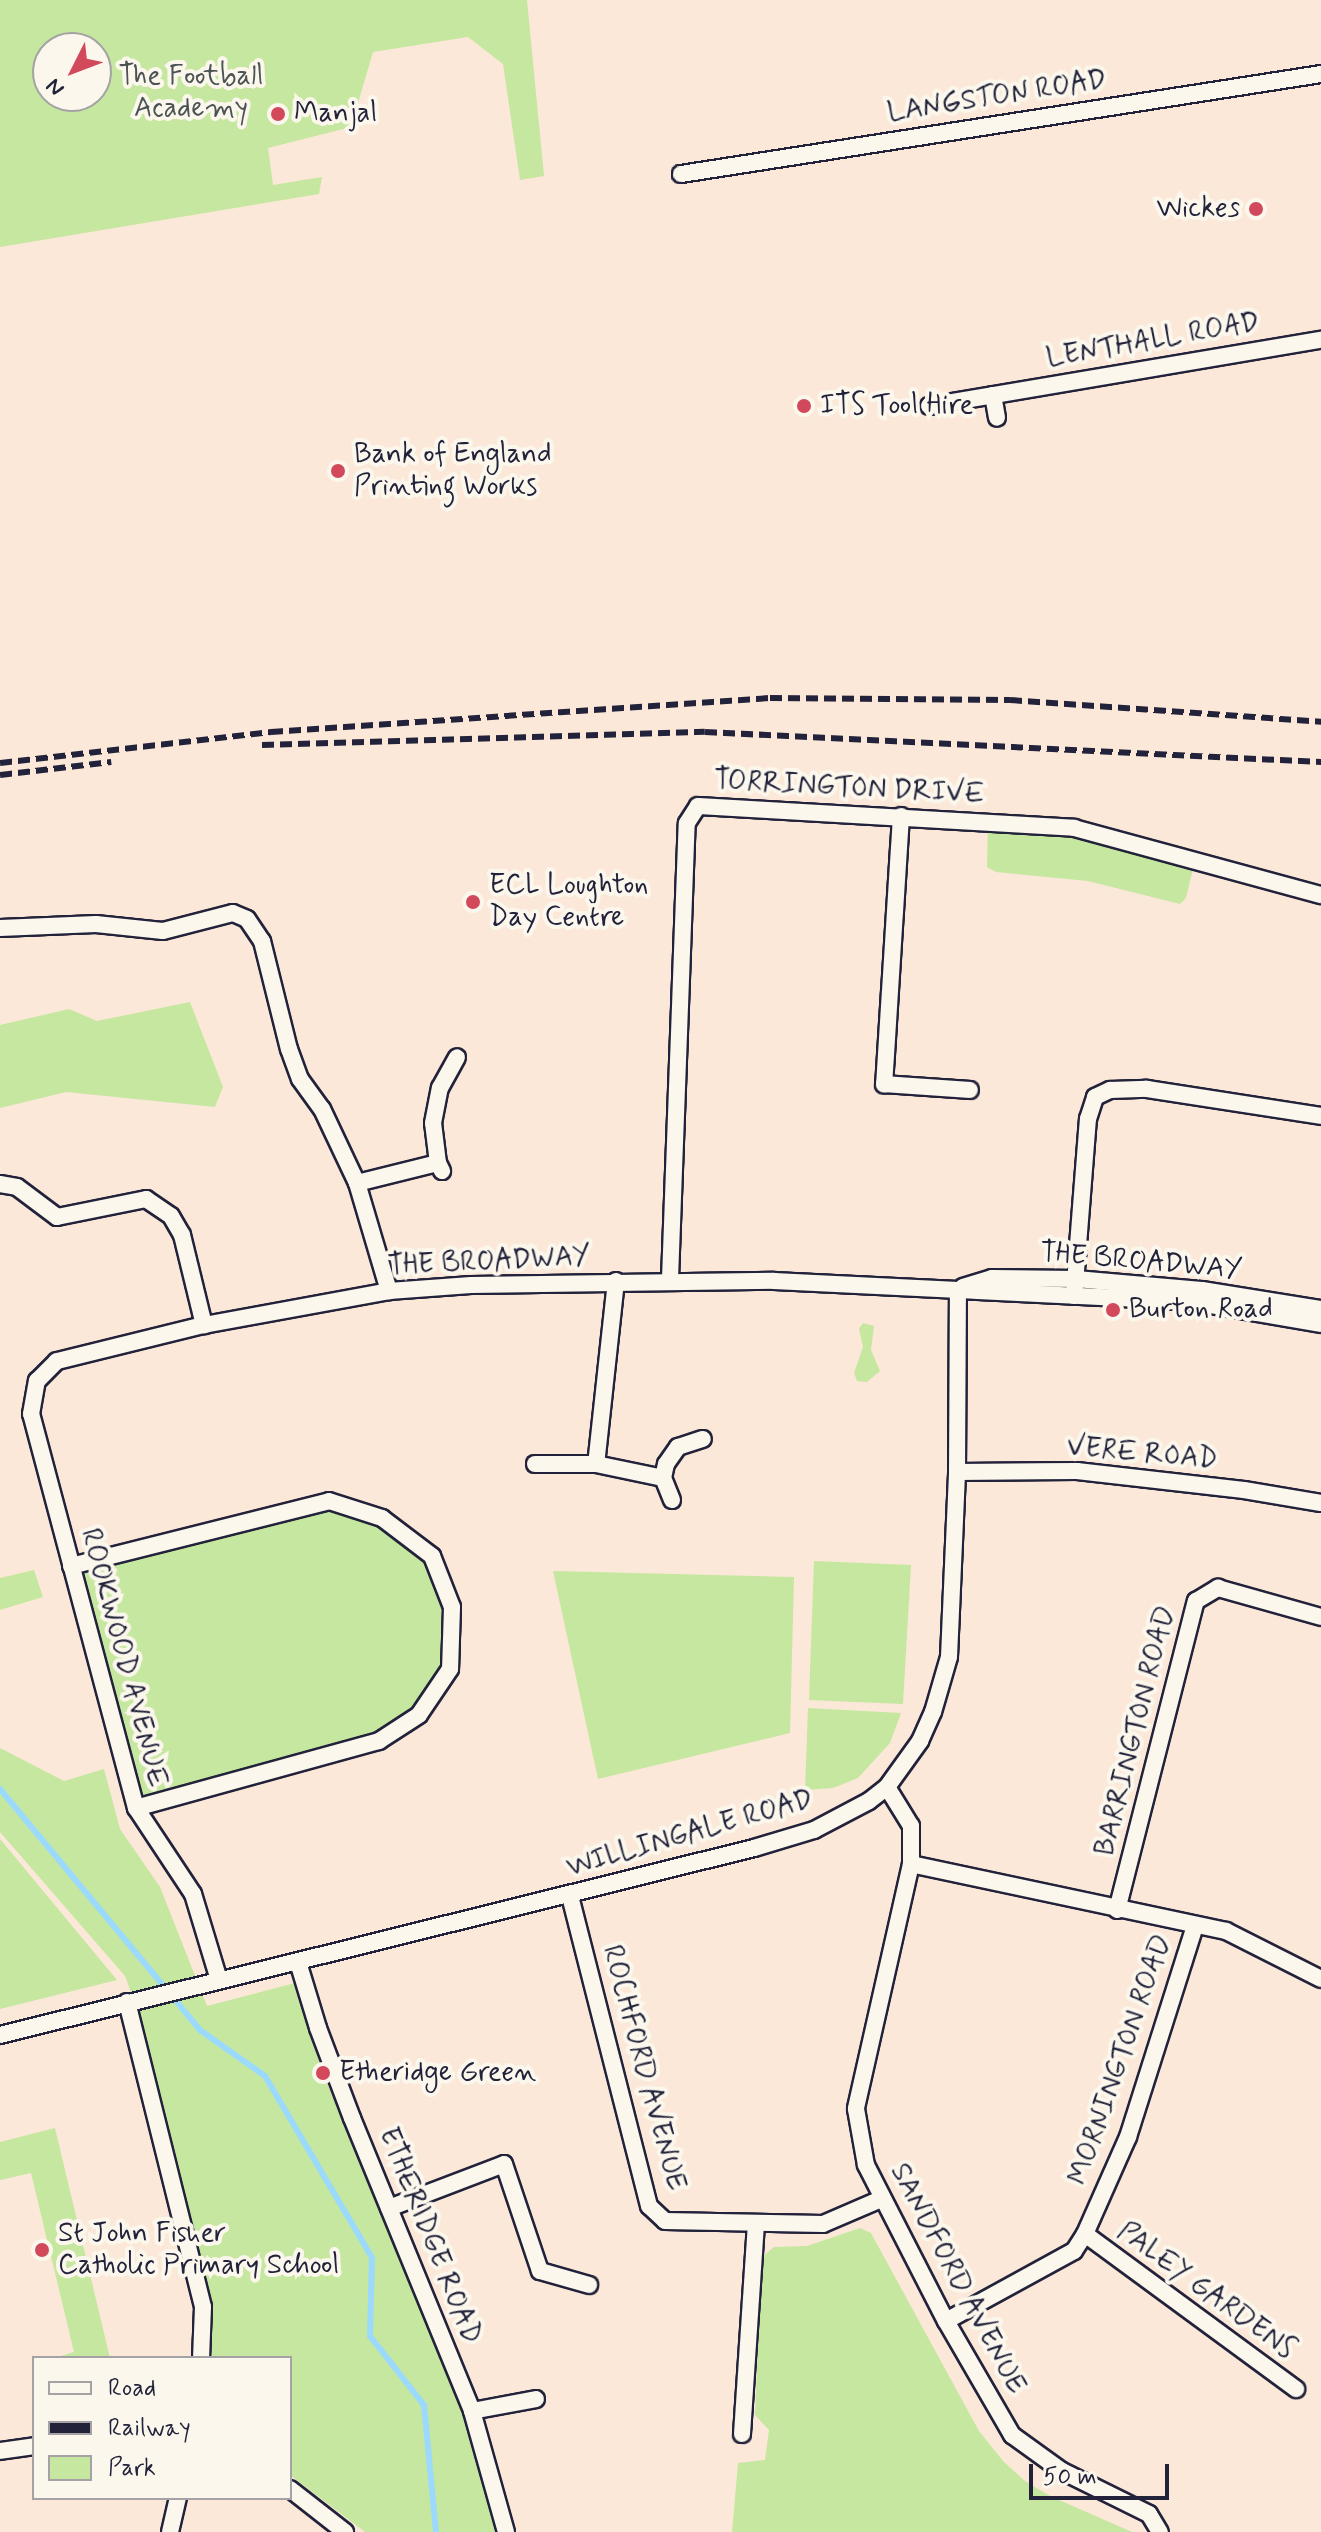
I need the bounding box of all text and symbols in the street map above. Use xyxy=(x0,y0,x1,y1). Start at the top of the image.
north arrow xyxy=(32,32,112,112)
park label: The Football Academy xyxy=(120,60,262,126)
street label: LANGSTON ROAD xyxy=(885,63,1109,131)
text: N xyxy=(40,72,71,102)
place label: Manjal xyxy=(294,97,377,131)
marker: Manjal xyxy=(269,105,287,123)
place label: Wickes xyxy=(1157,192,1240,226)
marker: Wickes xyxy=(1247,200,1265,218)
street label: LENTHALL ROAD xyxy=(1044,306,1262,376)
place label: ITS Tool Hire xyxy=(820,389,972,423)
marker: ITS Tool Hire xyxy=(795,397,813,415)
place label: Bank of England Printing Works xyxy=(354,438,546,504)
marker: Bank of England Printing Works xyxy=(329,462,347,480)
street label: TORRINGTON DRIVE xyxy=(713,764,985,812)
place label: ECL Loughton Day Centre xyxy=(489,869,653,935)
marker: ECL Loughton Day Centre xyxy=(464,893,482,911)
street label: THE BROADWAY xyxy=(1039,1236,1243,1288)
street label: THE BROADWAY xyxy=(387,1240,591,1284)
place label: Burton Road xyxy=(1129,1293,1273,1327)
marker: Burton Road xyxy=(1104,1301,1122,1319)
street label: VERE ROAD xyxy=(1066,1431,1218,1477)
street label: ROOKWOOD AVENUE xyxy=(72,1524,174,1792)
street label: BARRINGTON ROAD xyxy=(1089,1603,1183,1859)
street label: WILLINGALE ROAD xyxy=(563,1783,817,1885)
street label: MORNINGTON ROAD xyxy=(1063,1931,1179,2189)
street label: ROCHFORD AVENUE xyxy=(594,1940,692,2196)
place label: Etheridge Green xyxy=(339,2056,536,2090)
marker: Etheridge Green xyxy=(314,2064,332,2082)
street label: ETHERIDGE ROAD xyxy=(371,2125,487,2347)
street label: SANDFORD AVENUE xyxy=(881,2157,1033,2401)
street label: PALEY GARDENS xyxy=(1109,2214,1303,2368)
place label: St John Fisher Catholic Primary School xyxy=(58,2217,348,2283)
marker: St John Fisher Catholic Primary School xyxy=(33,2241,51,2259)
legend xyxy=(32,2356,292,2500)
text: Road xyxy=(108,2373,156,2404)
text: Railway xyxy=(108,2413,191,2444)
scale bar xyxy=(1033,2448,1173,2498)
text: Park xyxy=(108,2453,156,2484)
text: 50 m xyxy=(1043,2462,1097,2493)

